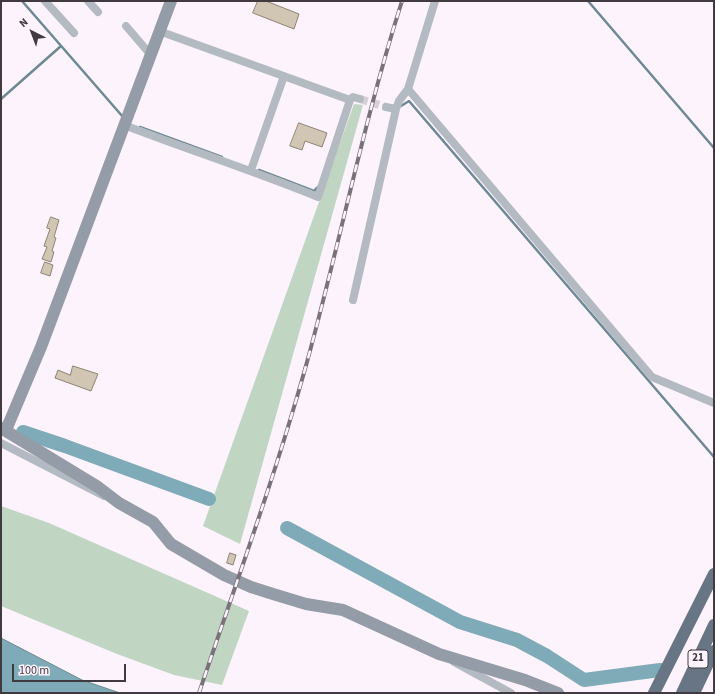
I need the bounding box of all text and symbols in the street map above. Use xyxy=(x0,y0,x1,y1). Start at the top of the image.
north arrow xyxy=(12,12,52,52)
text: N xyxy=(16,15,31,31)
road number: 21 xyxy=(688,650,708,668)
scale bar xyxy=(14,656,128,682)
text: 100 m xyxy=(19,662,49,679)

